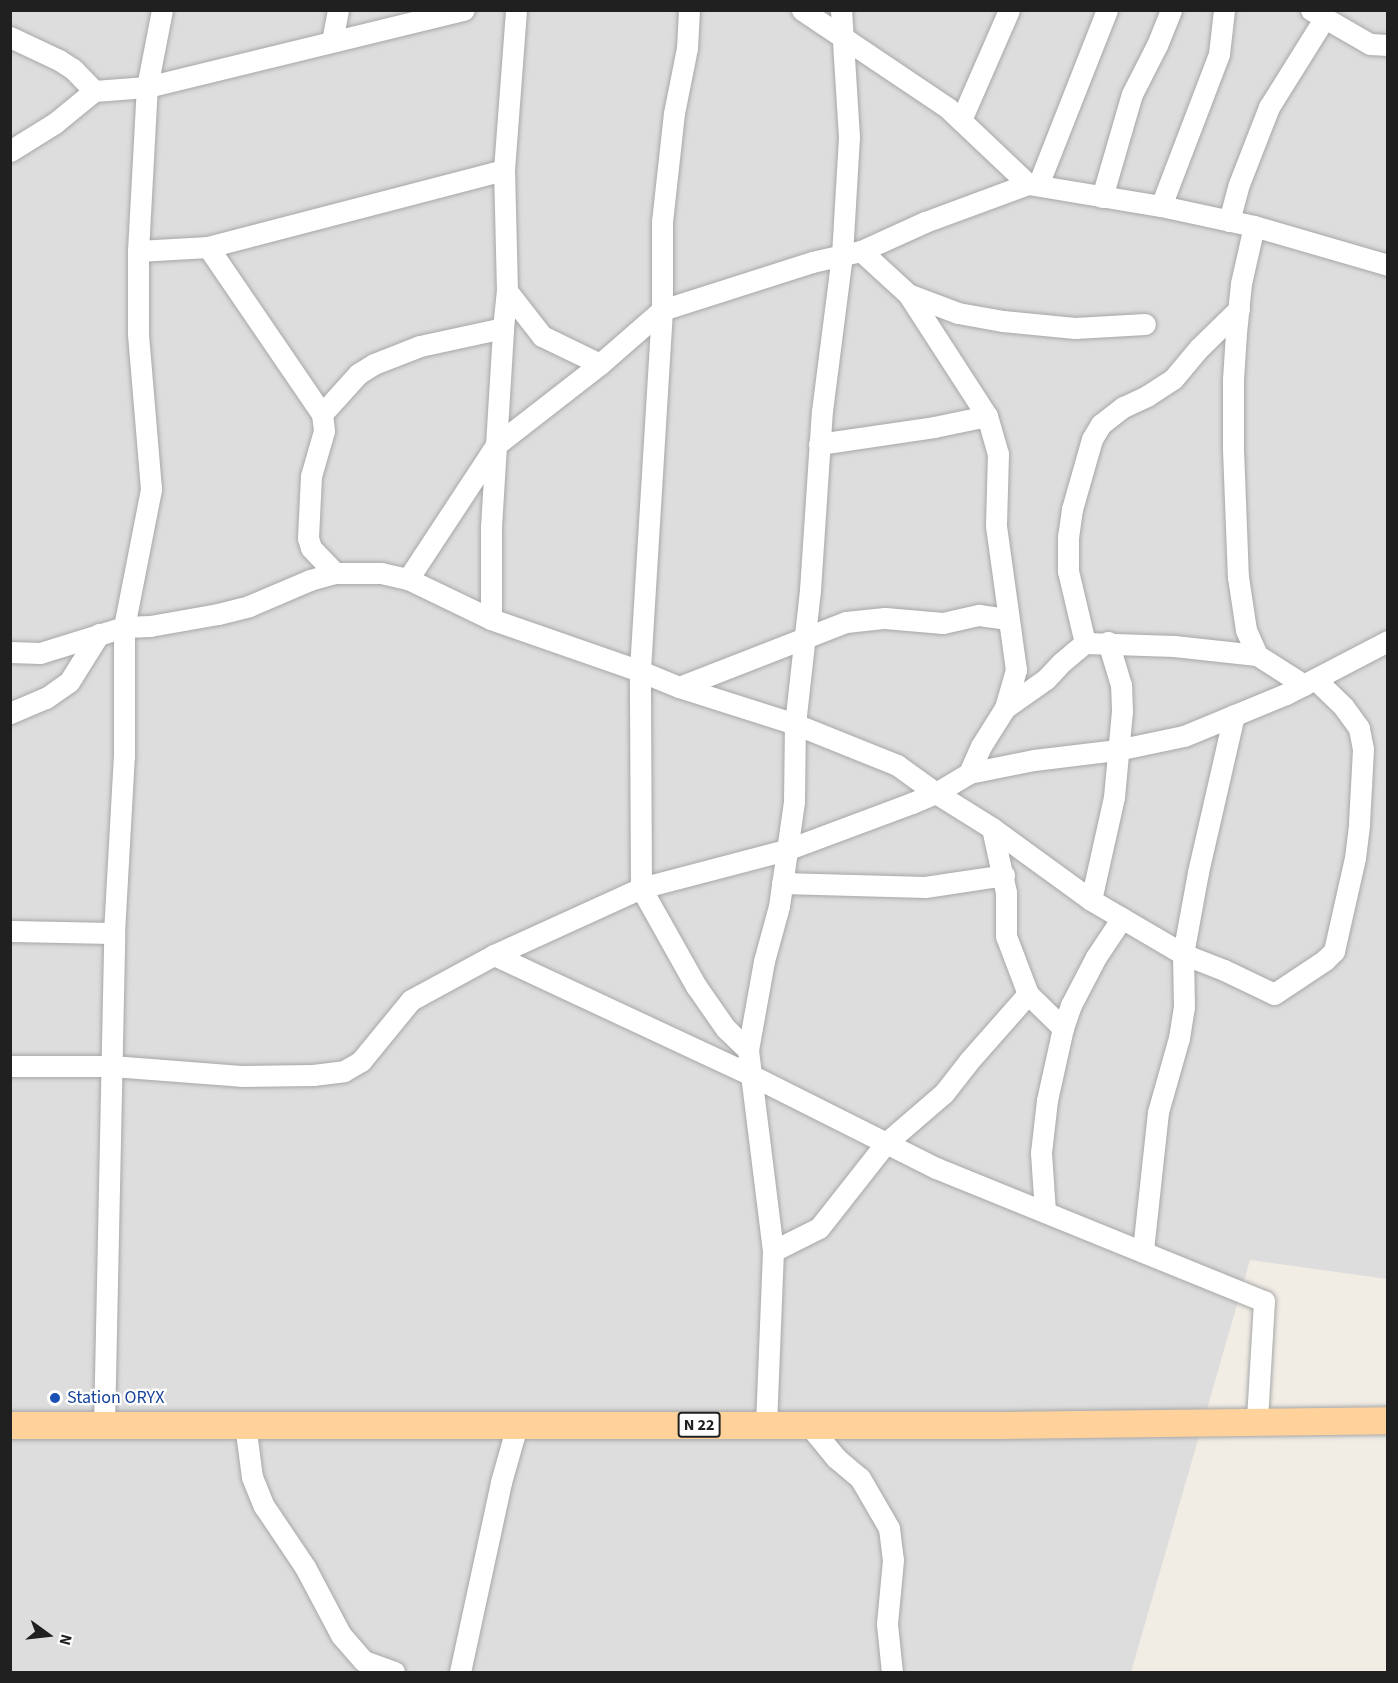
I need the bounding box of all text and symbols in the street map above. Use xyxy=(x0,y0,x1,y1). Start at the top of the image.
place label: Station ORYX xyxy=(67,1387,164,1409)
marker: Station ORYX xyxy=(48,1391,62,1405)
road number: N 22 xyxy=(676,1412,722,1438)
north arrow xyxy=(18,1605,78,1665)
text: N xyxy=(53,1632,77,1648)

